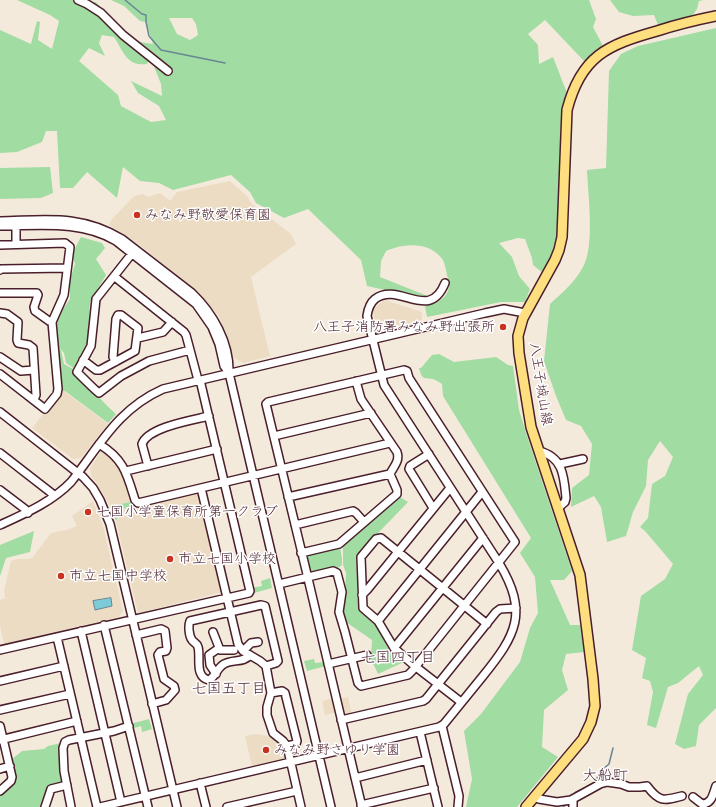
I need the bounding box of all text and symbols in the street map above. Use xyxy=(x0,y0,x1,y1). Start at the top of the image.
place label: みなみ野敬愛保育園 xyxy=(145,207,271,223)
marker: みなみ野敬愛保育園 xyxy=(132,210,142,220)
place label: 八王子消防署みなみ野出張所 xyxy=(313,319,495,335)
marker: 八王子消防署みなみ野出張所 xyxy=(498,322,508,332)
street label: 八王子城山線 xyxy=(525,341,555,427)
place label: 七国小学童保育所第一クラブ xyxy=(96,504,278,520)
marker: 七国小学童保育所第一クラブ xyxy=(83,507,93,517)
place label: 市立七国小学校 xyxy=(178,551,276,567)
marker: 市立七国小学校 xyxy=(165,554,175,564)
place label: 市立七国中学校 xyxy=(69,568,167,584)
marker: 市立七国中学校 xyxy=(56,571,66,581)
district label: 七国四丁目 xyxy=(361,649,435,667)
district label: 七国五丁目 xyxy=(192,680,266,698)
place label: みなみ野さゆり学園 xyxy=(274,742,400,758)
marker: みなみ野さゆり学園 xyxy=(261,745,271,755)
district label: 大船町 xyxy=(583,767,627,785)

